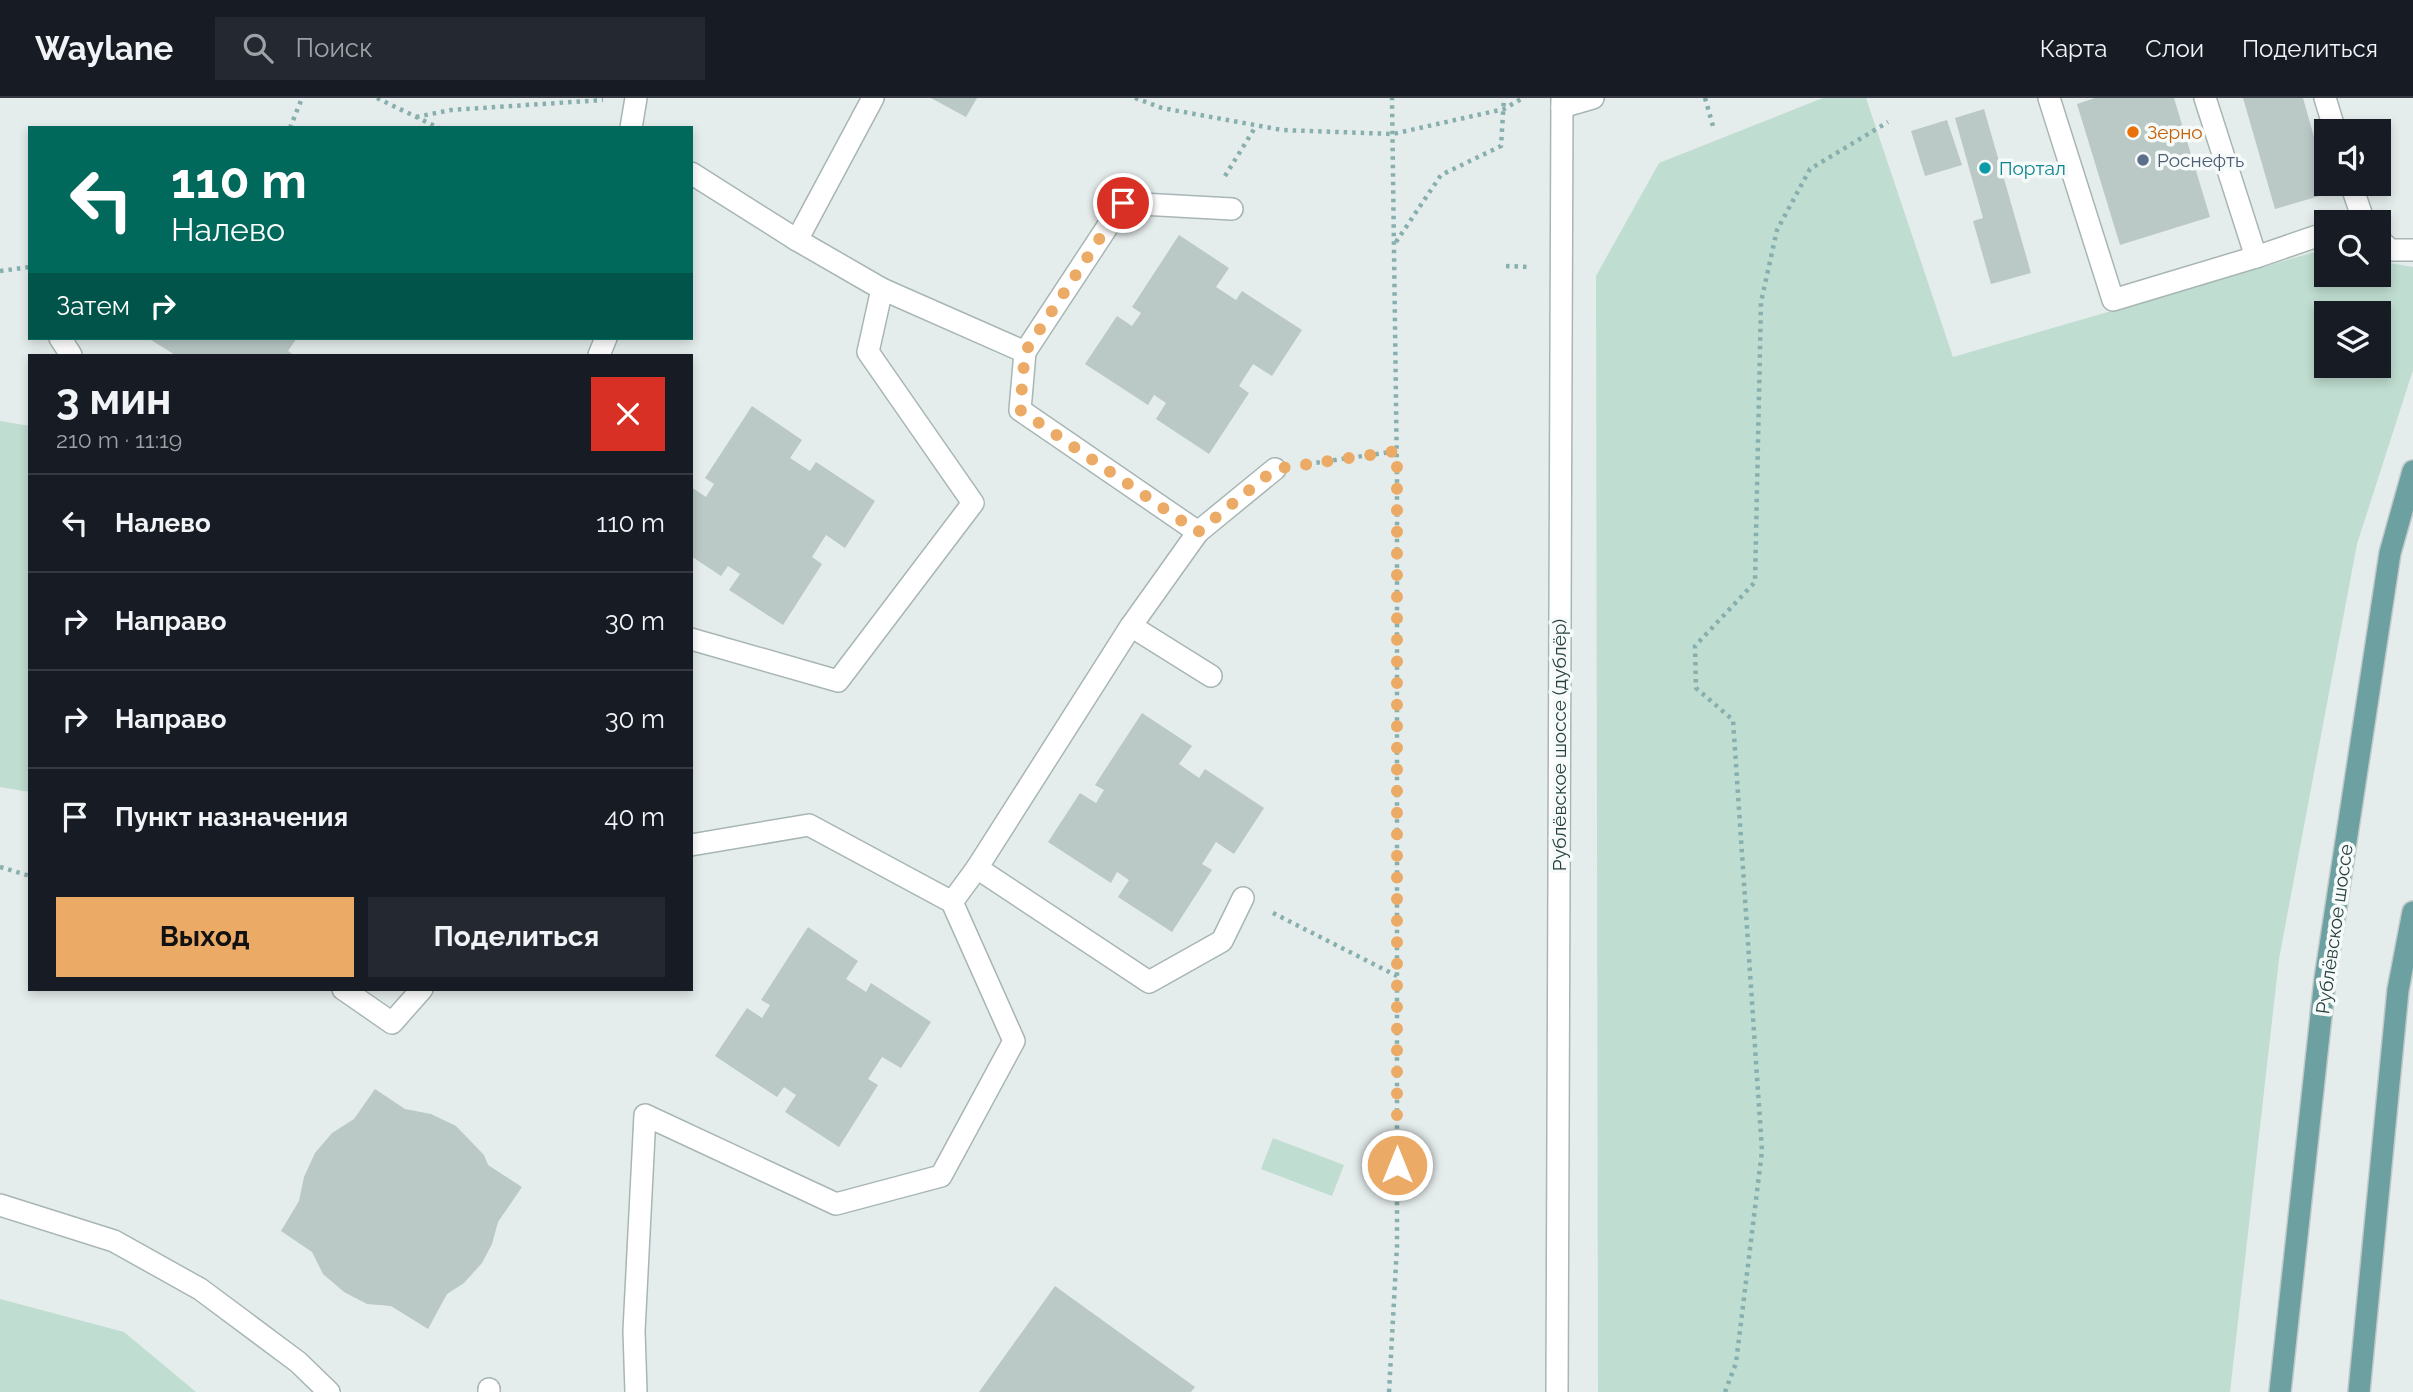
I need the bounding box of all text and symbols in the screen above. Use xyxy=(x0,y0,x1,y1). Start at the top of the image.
search box xyxy=(215,17,705,80)
text: Waylane xyxy=(35,29,173,68)
icon: search xyxy=(239,29,277,67)
text: Поиск xyxy=(295,33,373,63)
text: Карта xyxy=(2040,34,2107,63)
text: Слои xyxy=(2145,34,2204,63)
text: Поделиться xyxy=(2242,34,2378,63)
map controls xyxy=(2314,119,2391,378)
button: sound xyxy=(2314,119,2391,196)
place label: Зерно xyxy=(2147,121,2203,143)
marker: Зерно xyxy=(2125,124,2141,140)
place label: Роснефть xyxy=(2157,149,2244,171)
text: 110 m xyxy=(171,152,307,209)
marker: Роснефть xyxy=(2135,152,2151,168)
icon: left xyxy=(56,154,147,245)
place label: Портал xyxy=(1999,157,2066,179)
marker: Портал xyxy=(1977,160,1993,176)
pin xyxy=(1093,173,1153,233)
icon: arrive xyxy=(1104,184,1142,222)
button: search xyxy=(2314,210,2391,287)
text: Налево xyxy=(171,211,285,248)
icon: right xyxy=(144,287,182,325)
text: Затем xyxy=(56,291,130,321)
button: layers xyxy=(2314,301,2391,378)
text: 3 мин xyxy=(56,375,171,424)
button: close xyxy=(591,377,665,451)
text: 210 m · 11:19 xyxy=(56,426,182,453)
icon: left xyxy=(56,504,94,542)
text: Налево xyxy=(115,508,211,538)
text: 110 m xyxy=(596,508,665,538)
icon: right xyxy=(56,602,94,640)
text: Направо xyxy=(115,606,226,636)
text: 30 m xyxy=(605,606,665,636)
street label: Рублёвское шоссе (дублёр) xyxy=(1548,619,1570,871)
icon: right xyxy=(56,700,94,738)
text: Направо xyxy=(115,704,226,734)
text: 30 m xyxy=(605,704,665,734)
icon: arrive xyxy=(56,798,94,836)
text: Пункт назначения xyxy=(115,802,348,832)
text: 40 m xyxy=(604,802,665,832)
street label: Рублёвское шоссе xyxy=(2311,843,2357,1015)
button: Выход xyxy=(56,897,354,977)
button: Поделиться xyxy=(368,897,665,977)
position arrow xyxy=(1360,1128,1434,1202)

